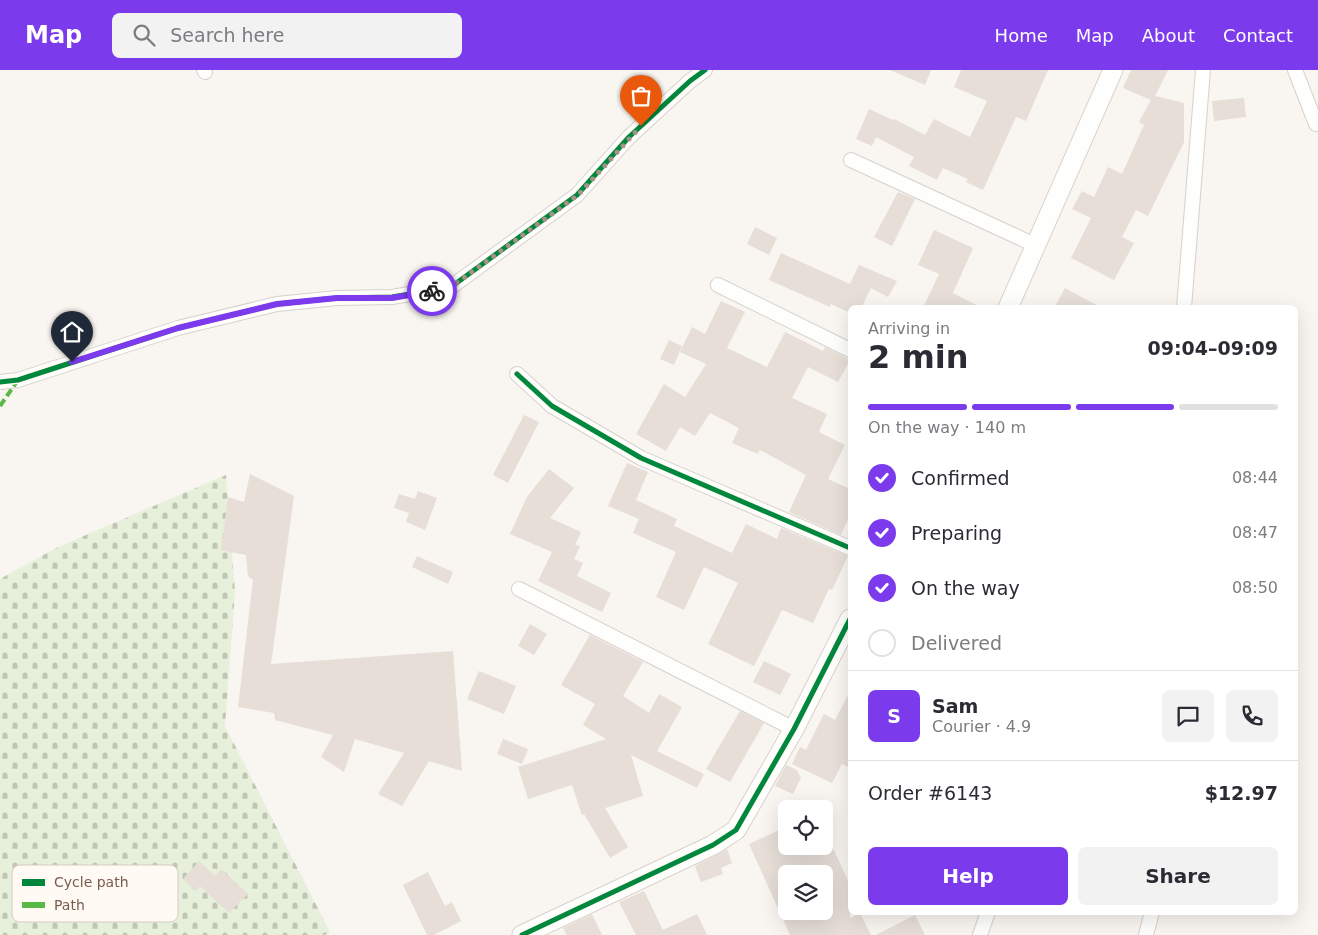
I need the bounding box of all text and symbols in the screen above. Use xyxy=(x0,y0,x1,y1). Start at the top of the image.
search box xyxy=(112,13,462,58)
text: Map xyxy=(25,21,82,49)
icon: search xyxy=(130,21,158,49)
text: Search here xyxy=(170,24,284,46)
text: Home xyxy=(995,25,1048,46)
text: Map xyxy=(1076,25,1114,46)
text: About xyxy=(1142,25,1195,46)
text: Contact xyxy=(1223,25,1293,46)
pin xyxy=(620,75,662,126)
icon: bag xyxy=(627,82,655,110)
courier xyxy=(407,266,457,316)
icon: bike xyxy=(418,277,446,305)
pin xyxy=(51,311,93,362)
icon: home xyxy=(58,318,86,346)
text: Arriving in xyxy=(868,319,950,338)
text: 09:04–09:09 xyxy=(1148,337,1278,359)
text: 2 min xyxy=(868,338,969,376)
text: On the way · 140 m xyxy=(868,418,1026,437)
icon: check xyxy=(868,464,896,492)
text: Confirmed xyxy=(911,467,1010,489)
text: 08:44 xyxy=(1232,468,1278,487)
icon: check xyxy=(868,519,896,547)
text: Preparing xyxy=(911,522,1002,544)
text: 08:47 xyxy=(1232,523,1278,542)
icon: check xyxy=(868,574,896,602)
text: On the way xyxy=(911,577,1020,599)
text: 08:50 xyxy=(1232,578,1278,597)
text: Delivered xyxy=(911,632,1002,654)
button: chat xyxy=(1162,690,1214,742)
button: phone xyxy=(1226,690,1278,742)
text: Sam xyxy=(932,695,978,717)
text: S xyxy=(887,705,901,727)
text: Courier · 4.9 xyxy=(932,717,1031,736)
text: Order #6143 xyxy=(868,782,992,804)
text: $12.97 xyxy=(1205,782,1278,804)
map controls xyxy=(778,800,833,920)
button: locate xyxy=(778,800,833,855)
button: Help xyxy=(868,847,1068,905)
button: Share xyxy=(1078,847,1278,905)
legend xyxy=(12,865,178,922)
button: layers xyxy=(778,865,833,920)
text: Cycle path xyxy=(54,874,129,890)
text: Path xyxy=(54,897,85,913)

